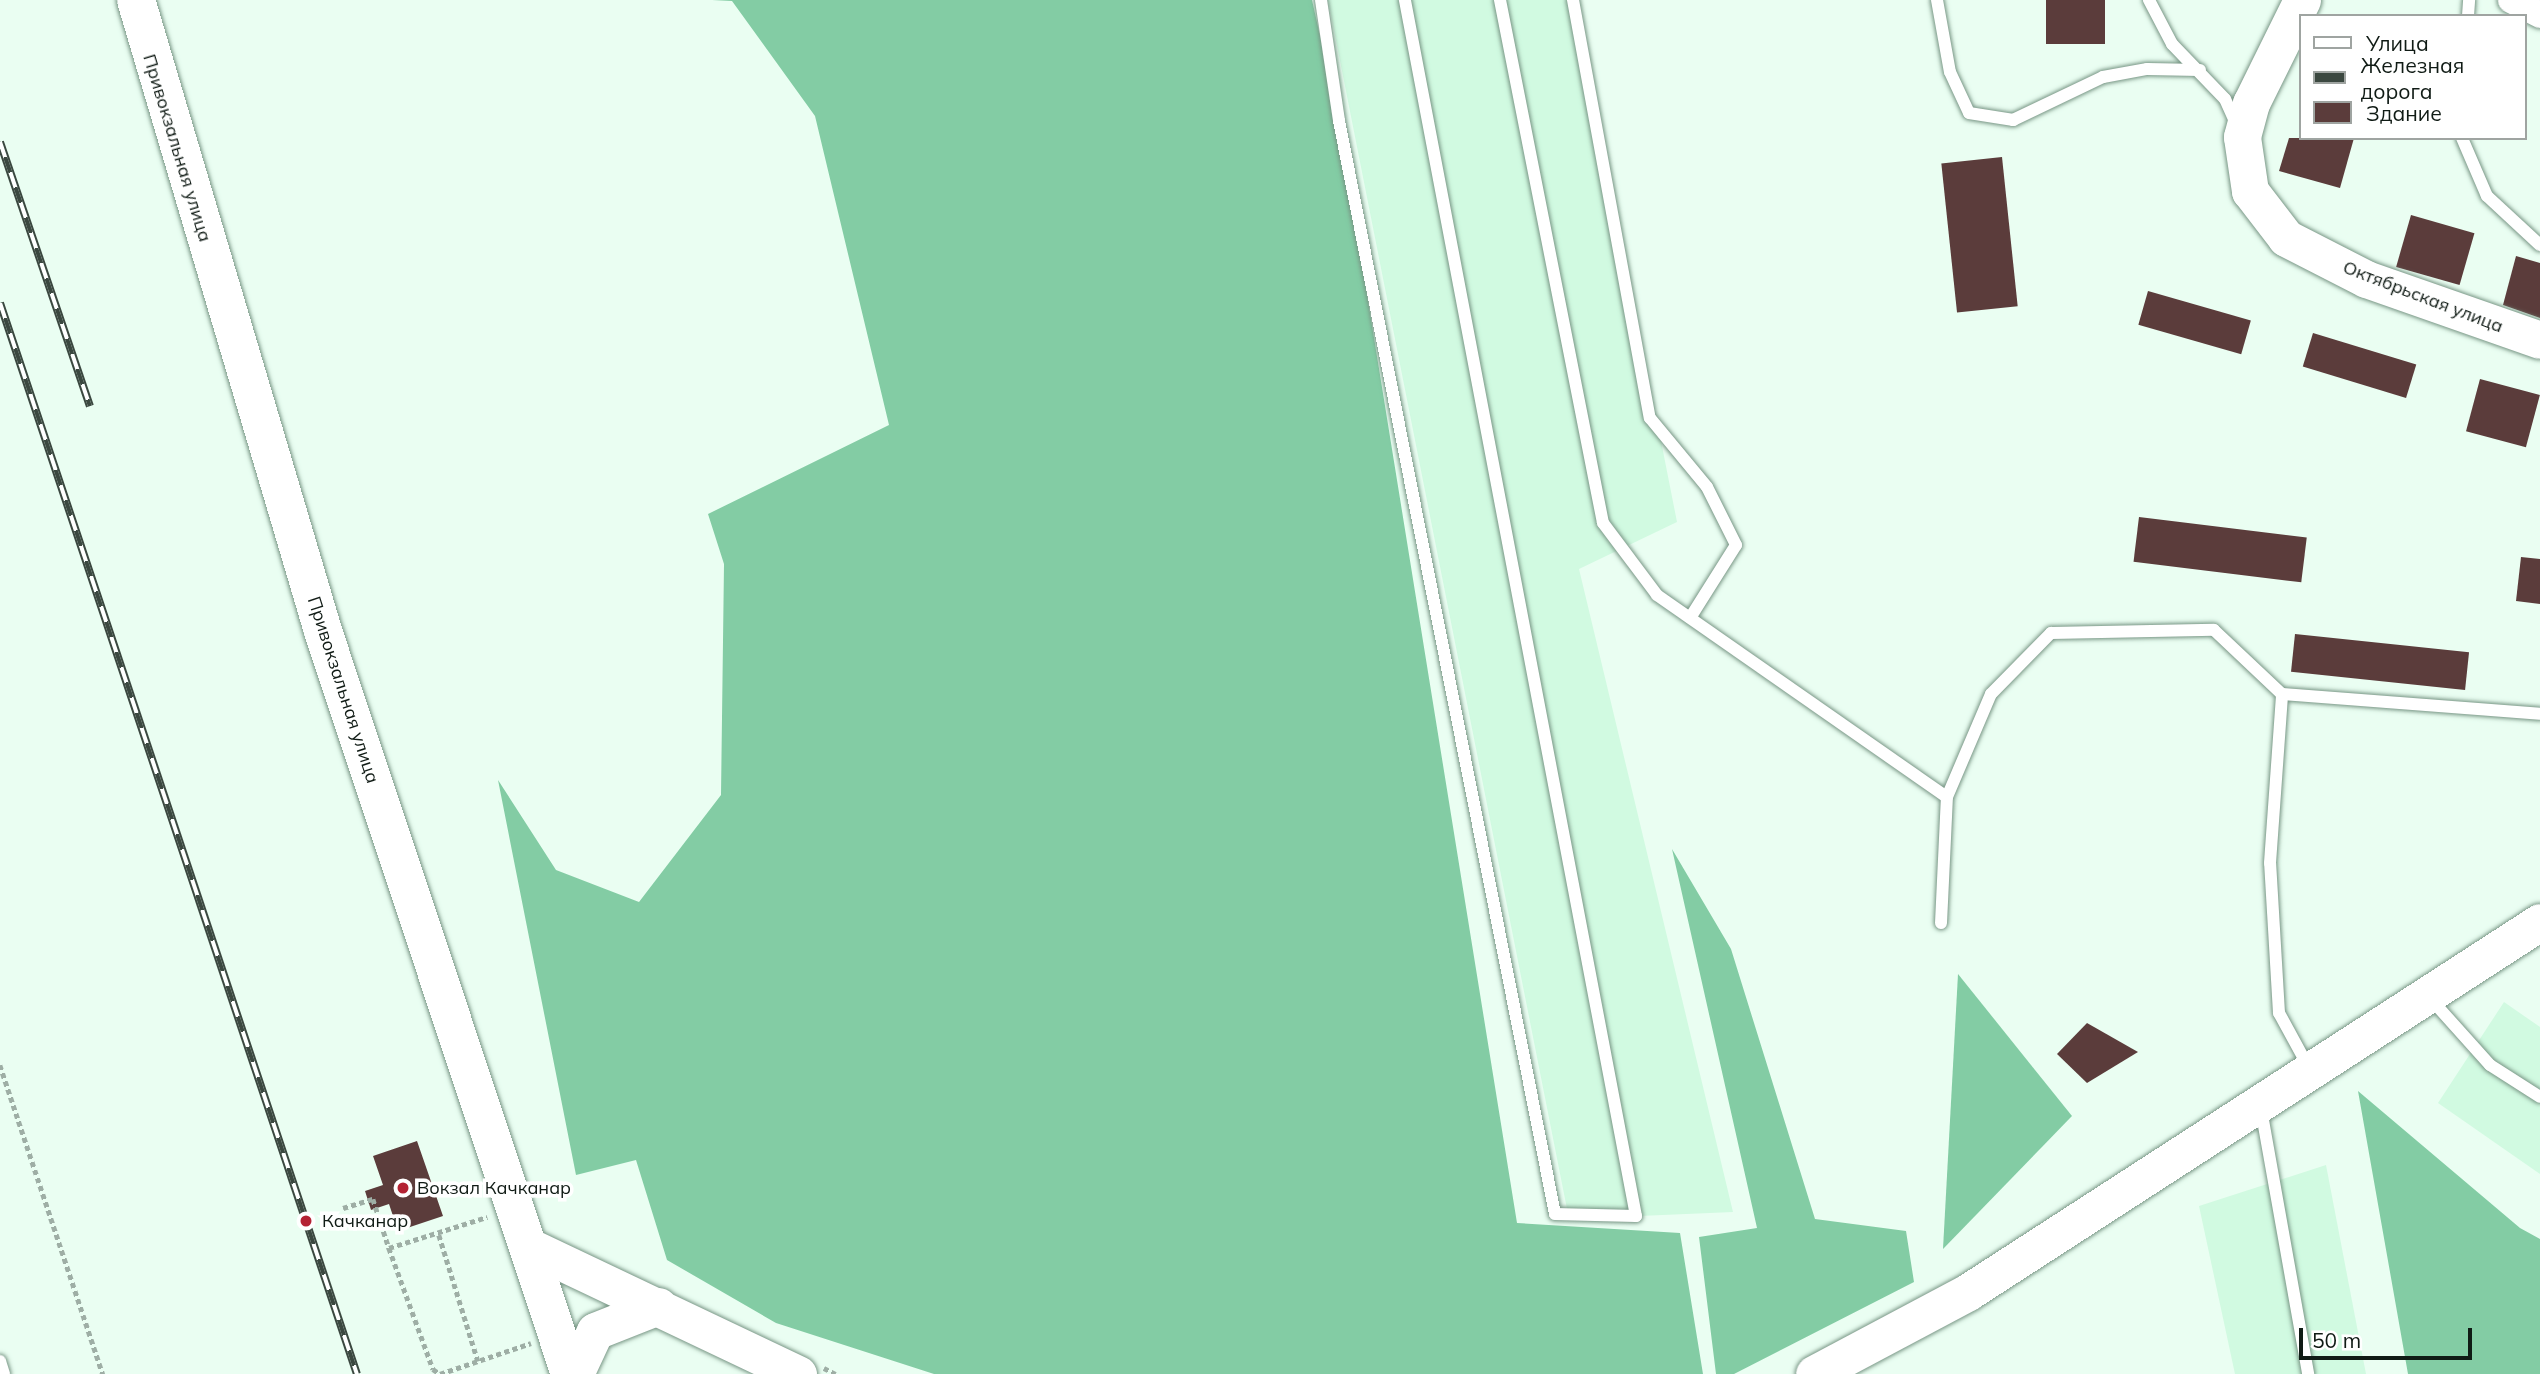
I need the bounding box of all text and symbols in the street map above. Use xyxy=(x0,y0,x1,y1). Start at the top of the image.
legend xyxy=(2298,14,2526,140)
text: Улица xyxy=(2366,30,2429,56)
street label: Привокзальная улица xyxy=(138,52,216,244)
text: Железная дорога xyxy=(2360,52,2464,104)
text: Здание xyxy=(2366,100,2442,126)
street label: Октябрьская улица xyxy=(2340,256,2506,338)
street label: Привокзальная улица xyxy=(303,594,383,786)
place label: Вокзал Качканар xyxy=(417,1177,571,1199)
marker: Вокзал Качканар xyxy=(395,1180,411,1196)
place label: Качканар xyxy=(322,1210,408,1232)
marker: Качканар xyxy=(296,1211,316,1231)
scale bar xyxy=(2302,1314,2475,1358)
text: 50 m xyxy=(2312,1327,2361,1353)

